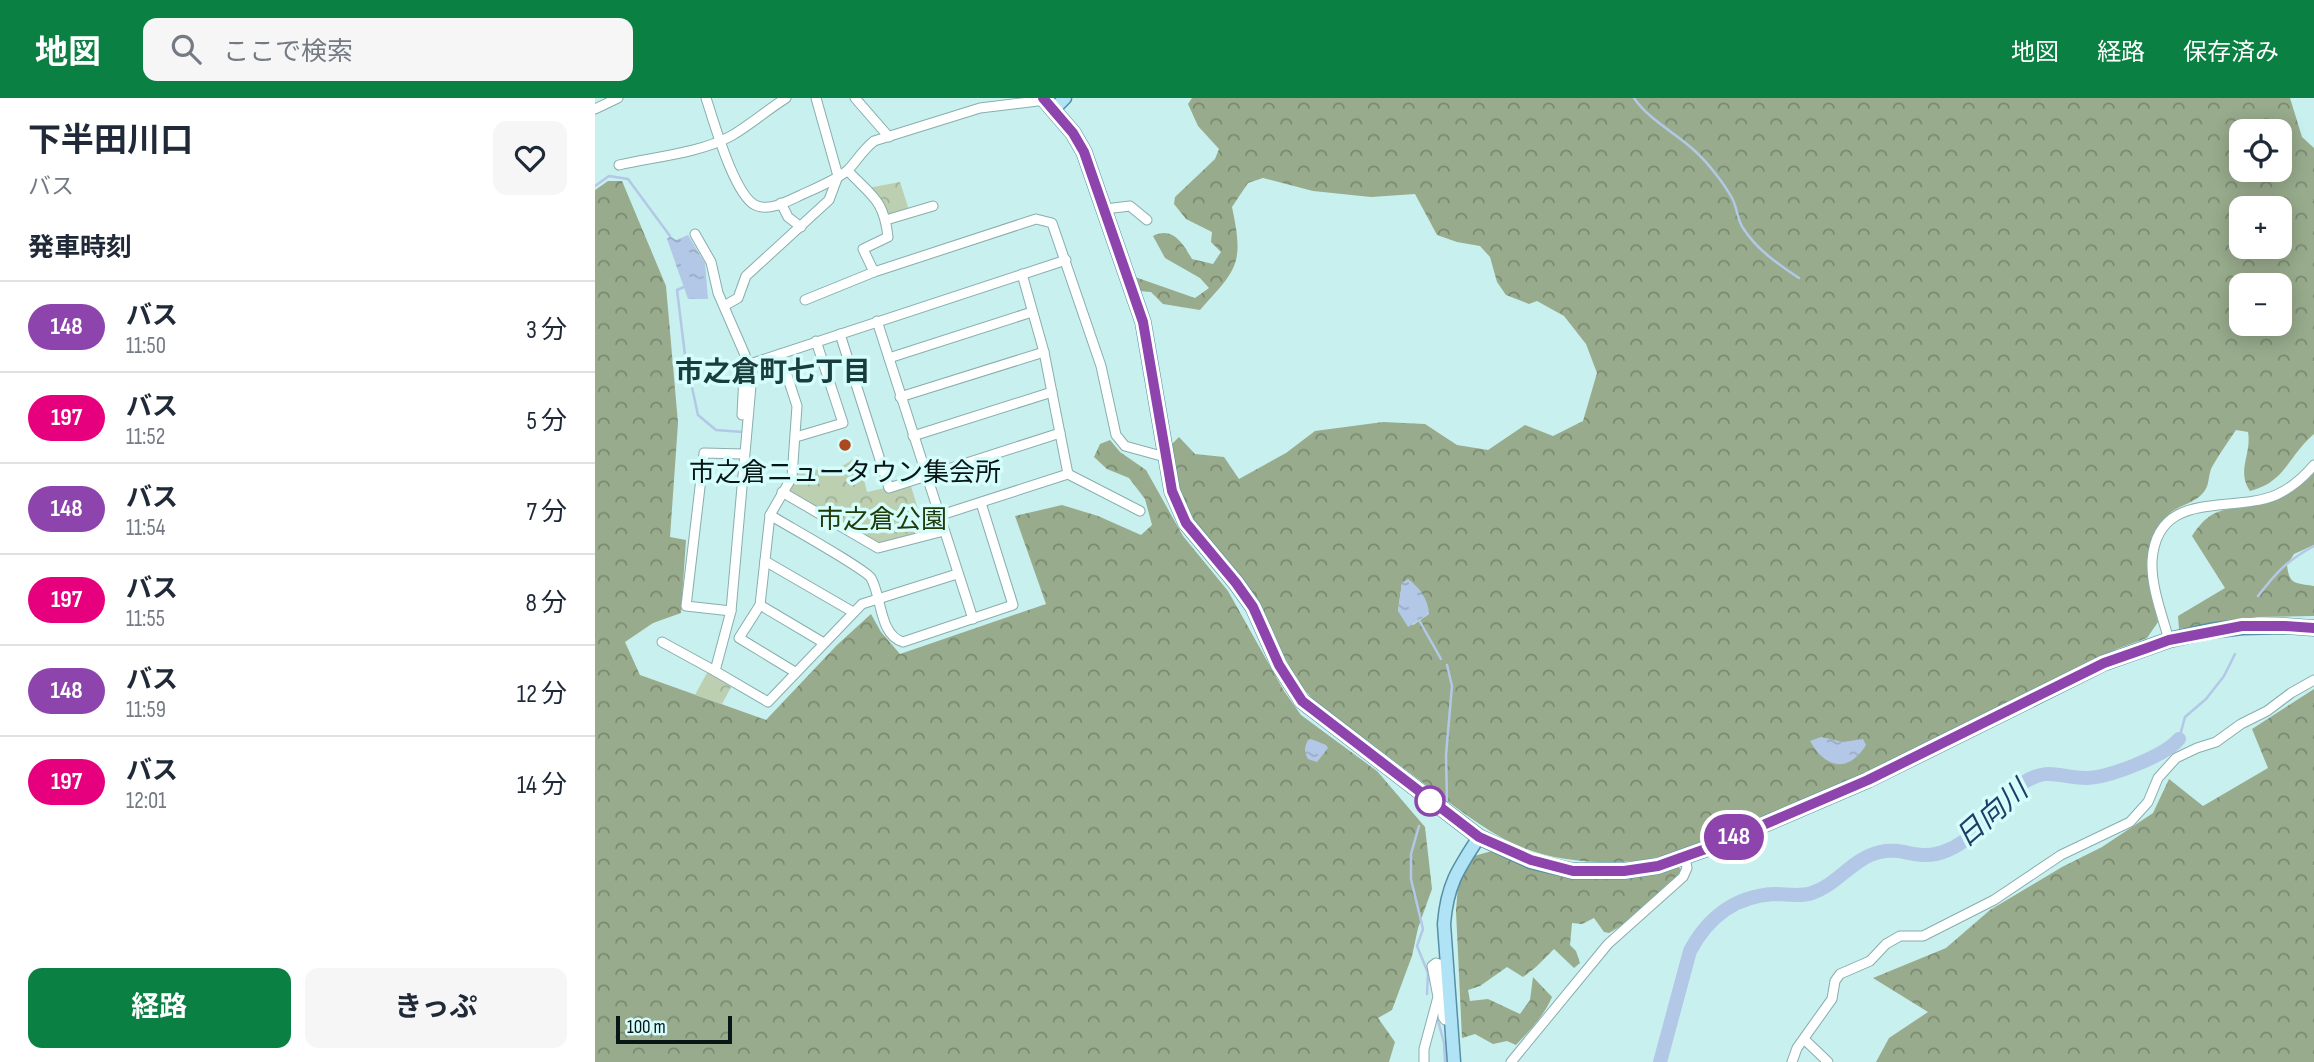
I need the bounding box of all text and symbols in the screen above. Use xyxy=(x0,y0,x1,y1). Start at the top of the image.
search box xyxy=(143,18,633,81)
icon: search xyxy=(167,30,205,68)
text: 地図 xyxy=(35,33,101,73)
text: ここで検索 xyxy=(223,37,353,68)
text: 地図 xyxy=(2011,38,2059,67)
text: 経路 xyxy=(2097,38,2145,67)
text: 保存済み xyxy=(2183,38,2279,67)
map controls xyxy=(2229,119,2292,336)
button: locate xyxy=(2229,119,2292,182)
text: 下半田川口 xyxy=(28,121,193,161)
button: heart xyxy=(493,121,567,195)
text: バス xyxy=(28,173,74,201)
button: + xyxy=(2229,196,2292,259)
text: 発車時刻 xyxy=(28,233,132,264)
button: − xyxy=(2229,273,2292,336)
text: バス xyxy=(126,301,178,332)
text: 148 xyxy=(50,312,83,341)
text: 3 分 xyxy=(526,315,567,346)
text: 11:50 xyxy=(126,332,166,360)
district label: 市之倉町七丁目 xyxy=(675,356,871,389)
text: バス xyxy=(126,392,178,423)
text: 197 xyxy=(51,403,82,432)
text: 5 分 xyxy=(526,406,567,437)
text: 11:52 xyxy=(126,423,165,451)
marker: 市之倉ニュータウン集会所 xyxy=(837,437,853,453)
place label: 市之倉ニュータウン集会所 xyxy=(689,458,1001,489)
text: バス xyxy=(126,483,178,514)
text: 148 xyxy=(50,494,83,523)
text: 7 分 xyxy=(526,497,567,528)
park label: 市之倉公園 xyxy=(817,505,947,536)
text: 11:54 xyxy=(126,514,165,542)
text: バス xyxy=(126,574,178,605)
text: 197 xyxy=(51,585,82,614)
text: 8 分 xyxy=(525,588,567,619)
text: 11:55 xyxy=(126,605,165,633)
text: バス xyxy=(126,665,178,696)
text: 148 xyxy=(50,676,83,705)
text: 12 分 xyxy=(517,679,567,710)
text: 11:59 xyxy=(126,696,166,724)
text: バス xyxy=(126,756,178,787)
text: 197 xyxy=(51,767,82,796)
text: 14 分 xyxy=(517,770,567,801)
water label: 日向川 xyxy=(1949,772,2037,854)
unlabelled marker xyxy=(1415,786,1445,816)
text: 12:01 xyxy=(126,787,166,815)
line badge: 148 xyxy=(1694,814,1774,860)
text: 148 xyxy=(1718,822,1750,851)
button: 経路 xyxy=(28,968,291,1048)
button: きっぷ xyxy=(305,968,567,1048)
scale bar xyxy=(616,1013,731,1045)
text: 100 m xyxy=(627,1016,666,1039)

